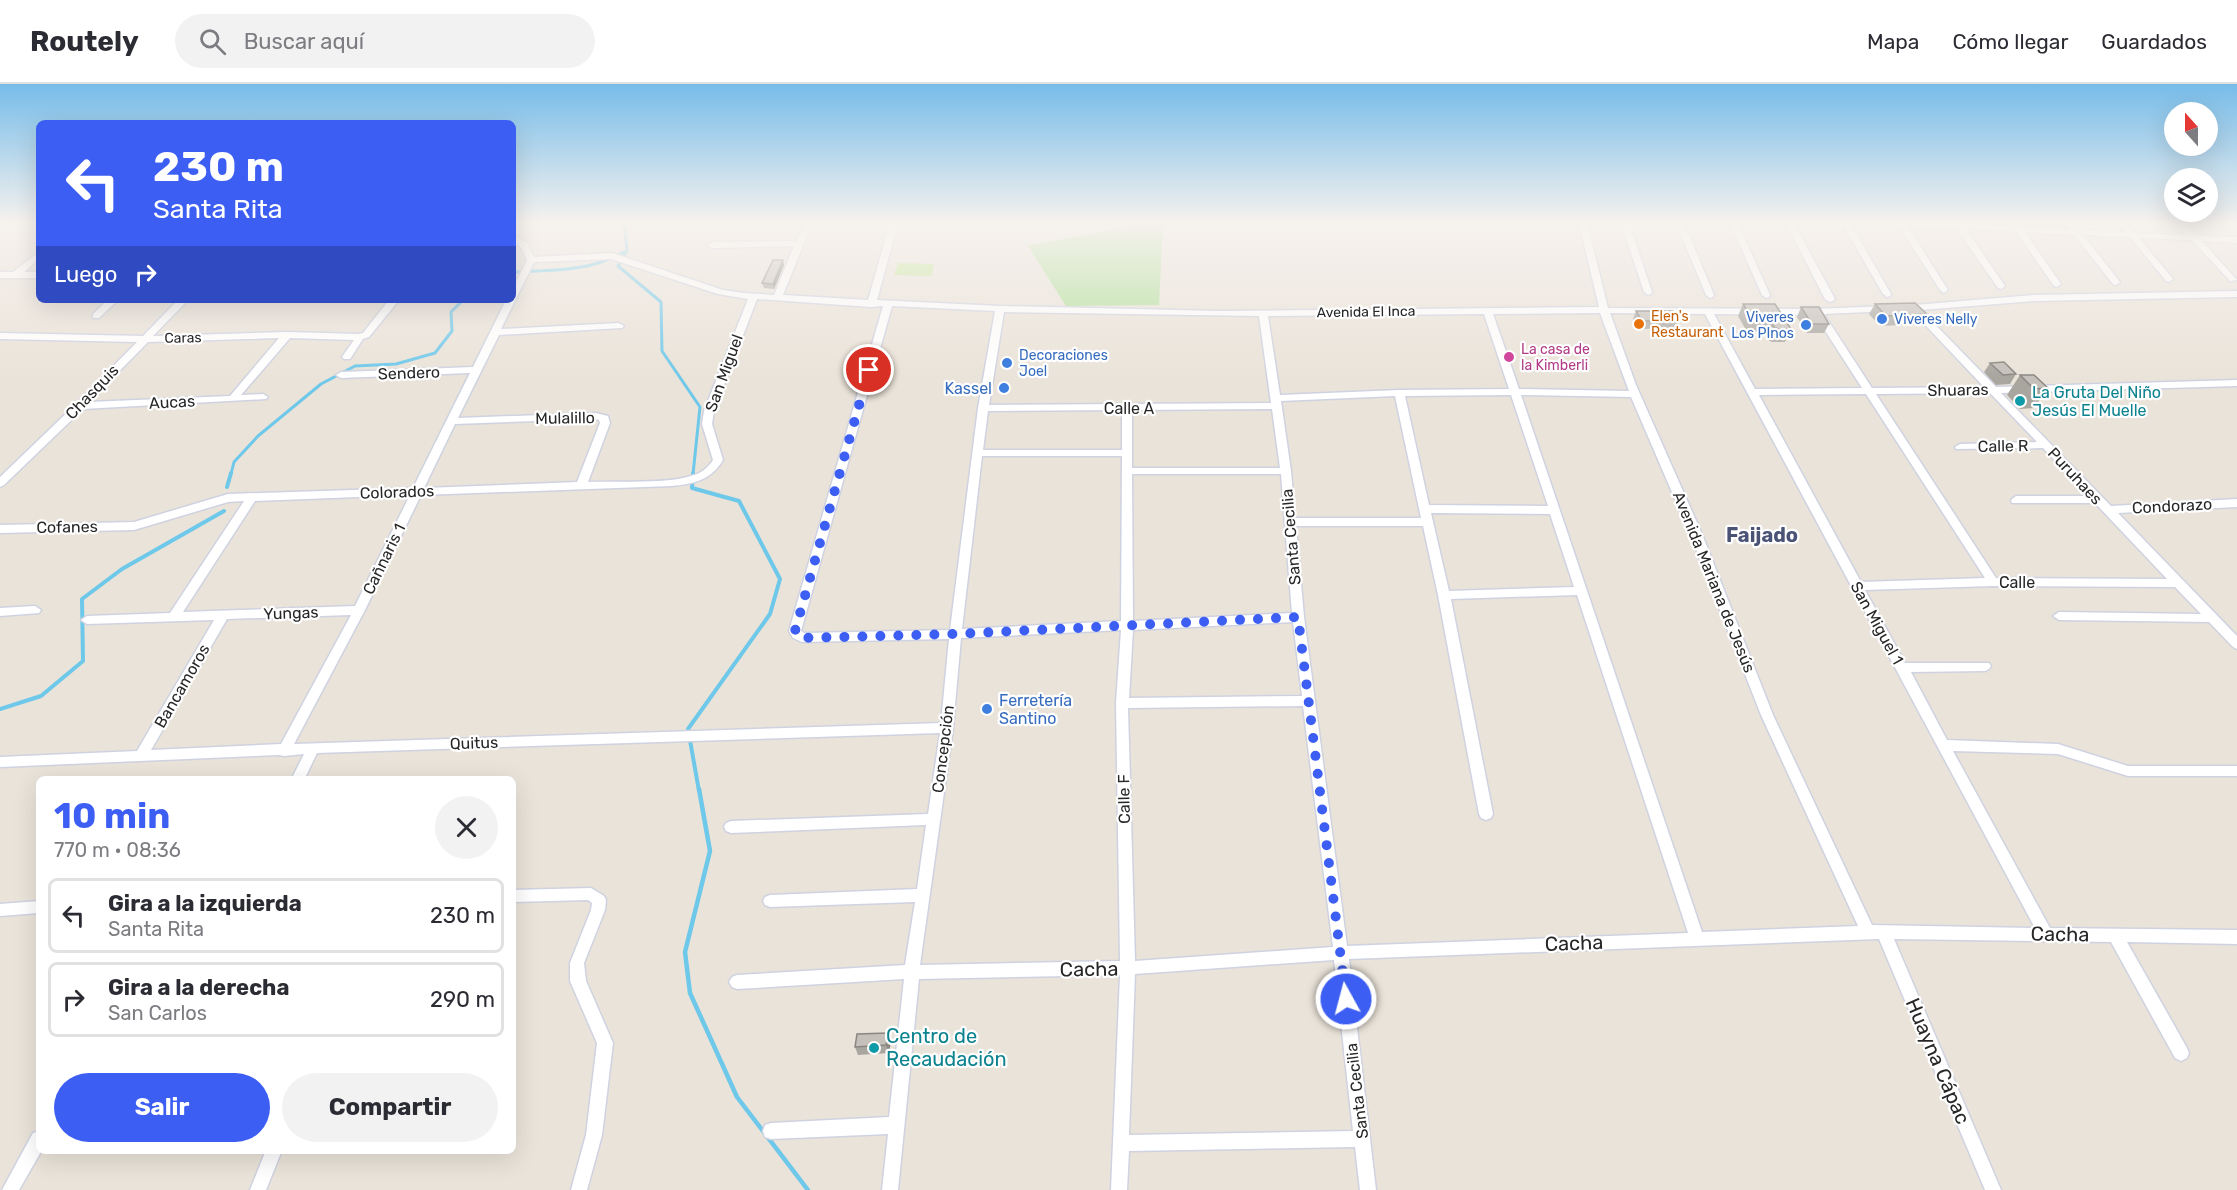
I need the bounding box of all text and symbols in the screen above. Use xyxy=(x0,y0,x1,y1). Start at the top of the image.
search box xyxy=(175,14,595,68)
text: Routely xyxy=(30,25,139,58)
icon: search xyxy=(196,25,229,58)
text: Buscar aquí xyxy=(244,28,364,55)
text: Mapa xyxy=(1867,29,1919,54)
text: Cómo llegar xyxy=(1952,29,2068,54)
text: Guardados xyxy=(2101,29,2207,54)
north arrow xyxy=(2164,102,2218,156)
map controls xyxy=(2164,102,2218,222)
text: 230 m xyxy=(153,142,284,192)
icon: left xyxy=(54,144,132,222)
button: layers xyxy=(2164,168,2218,222)
text: Santa Rita xyxy=(153,193,283,225)
icon: right xyxy=(129,258,162,291)
text: Luego xyxy=(54,261,117,288)
street label: Avenida El Inca xyxy=(1316,303,1416,321)
place label: Elen's Restaurant xyxy=(1651,308,1724,341)
place label: Viveres Los PInos xyxy=(1731,309,1794,342)
place label: Viveres Nelly xyxy=(1894,311,1978,328)
marker: Viveres Nelly xyxy=(1875,312,1889,326)
marker: Elen's Restaurant xyxy=(1632,317,1646,331)
marker: Viveres Los PInos xyxy=(1799,318,1813,332)
street label: Caras xyxy=(164,329,202,347)
street label: San Miguel xyxy=(701,332,747,414)
place label: La casa de la Kimberli xyxy=(1521,341,1590,374)
pin xyxy=(843,344,894,395)
place label: Decoraciones Joel xyxy=(1019,347,1108,380)
marker: La casa de la Kimberli xyxy=(1502,350,1516,364)
icon: arrive xyxy=(852,353,885,386)
marker: Decoraciones Joel xyxy=(1000,356,1014,370)
street label: Chasquis xyxy=(61,361,123,423)
street label: Sendero xyxy=(378,362,440,384)
place label: Kassel xyxy=(944,379,992,398)
street label: Shuaras xyxy=(1927,380,1989,400)
marker: Kassel xyxy=(997,381,1011,395)
place label: La Gruta Del Niño Jesús El Muelle xyxy=(2032,383,2161,420)
street label: Aucas xyxy=(148,391,196,413)
marker: La Gruta Del Niño Jesús El Muelle xyxy=(2013,394,2027,408)
street label: Calle A xyxy=(1104,399,1154,418)
street label: Mulalillo xyxy=(535,408,595,428)
street label: Calle R xyxy=(1978,436,2028,456)
street label: Puruhaes xyxy=(2044,443,2106,509)
street label: Colorados xyxy=(359,481,435,503)
street label: Santa Cecilia xyxy=(1277,488,1305,586)
street label: Avenida Mariana de Jesús xyxy=(1669,489,1759,675)
street label: Condorazo xyxy=(2131,494,2213,518)
street label: Cofanes xyxy=(36,517,98,537)
street label: Cañnaris 1 xyxy=(359,520,409,598)
district label: Faijado xyxy=(1726,523,1798,547)
street label: Calle xyxy=(1999,573,2035,592)
street label: San Miguel 1 xyxy=(1846,578,1908,668)
street label: Yungas xyxy=(263,603,319,623)
street label: Bancamoros xyxy=(150,641,214,731)
place label: Ferretería Santino xyxy=(999,691,1072,728)
marker: Ferretería Santino xyxy=(980,702,994,716)
street label: Concepción xyxy=(928,704,958,794)
street label: Quitus xyxy=(449,733,499,753)
street label: Calle F xyxy=(1114,774,1134,824)
text: 10 min xyxy=(54,794,170,837)
button: close xyxy=(435,796,498,859)
text: 770 m · 08:36 xyxy=(54,838,181,862)
text: Gira a la izquierda xyxy=(108,890,302,917)
icon: left xyxy=(57,899,90,932)
text: 230 m xyxy=(430,902,495,929)
text: Santa Rita xyxy=(108,917,204,941)
street label: Cacha xyxy=(2030,921,2090,947)
street label: Cacha xyxy=(1544,930,1604,956)
street label: Cacha xyxy=(1059,956,1119,982)
position arrow xyxy=(1314,967,1378,1031)
text: Gira a la derecha xyxy=(108,974,289,1001)
icon: right xyxy=(57,983,90,1016)
text: 290 m xyxy=(430,986,495,1013)
street label: Huayna Cápac xyxy=(1901,994,1975,1128)
text: San Carlos xyxy=(108,1001,207,1025)
place label: Centro de Recaudación xyxy=(886,1024,1007,1071)
marker: Centro de Recaudación xyxy=(867,1041,881,1055)
street label: Santa Cecilia xyxy=(1342,1042,1372,1140)
button: Salir xyxy=(54,1073,270,1142)
button: Compartir xyxy=(282,1073,498,1142)

